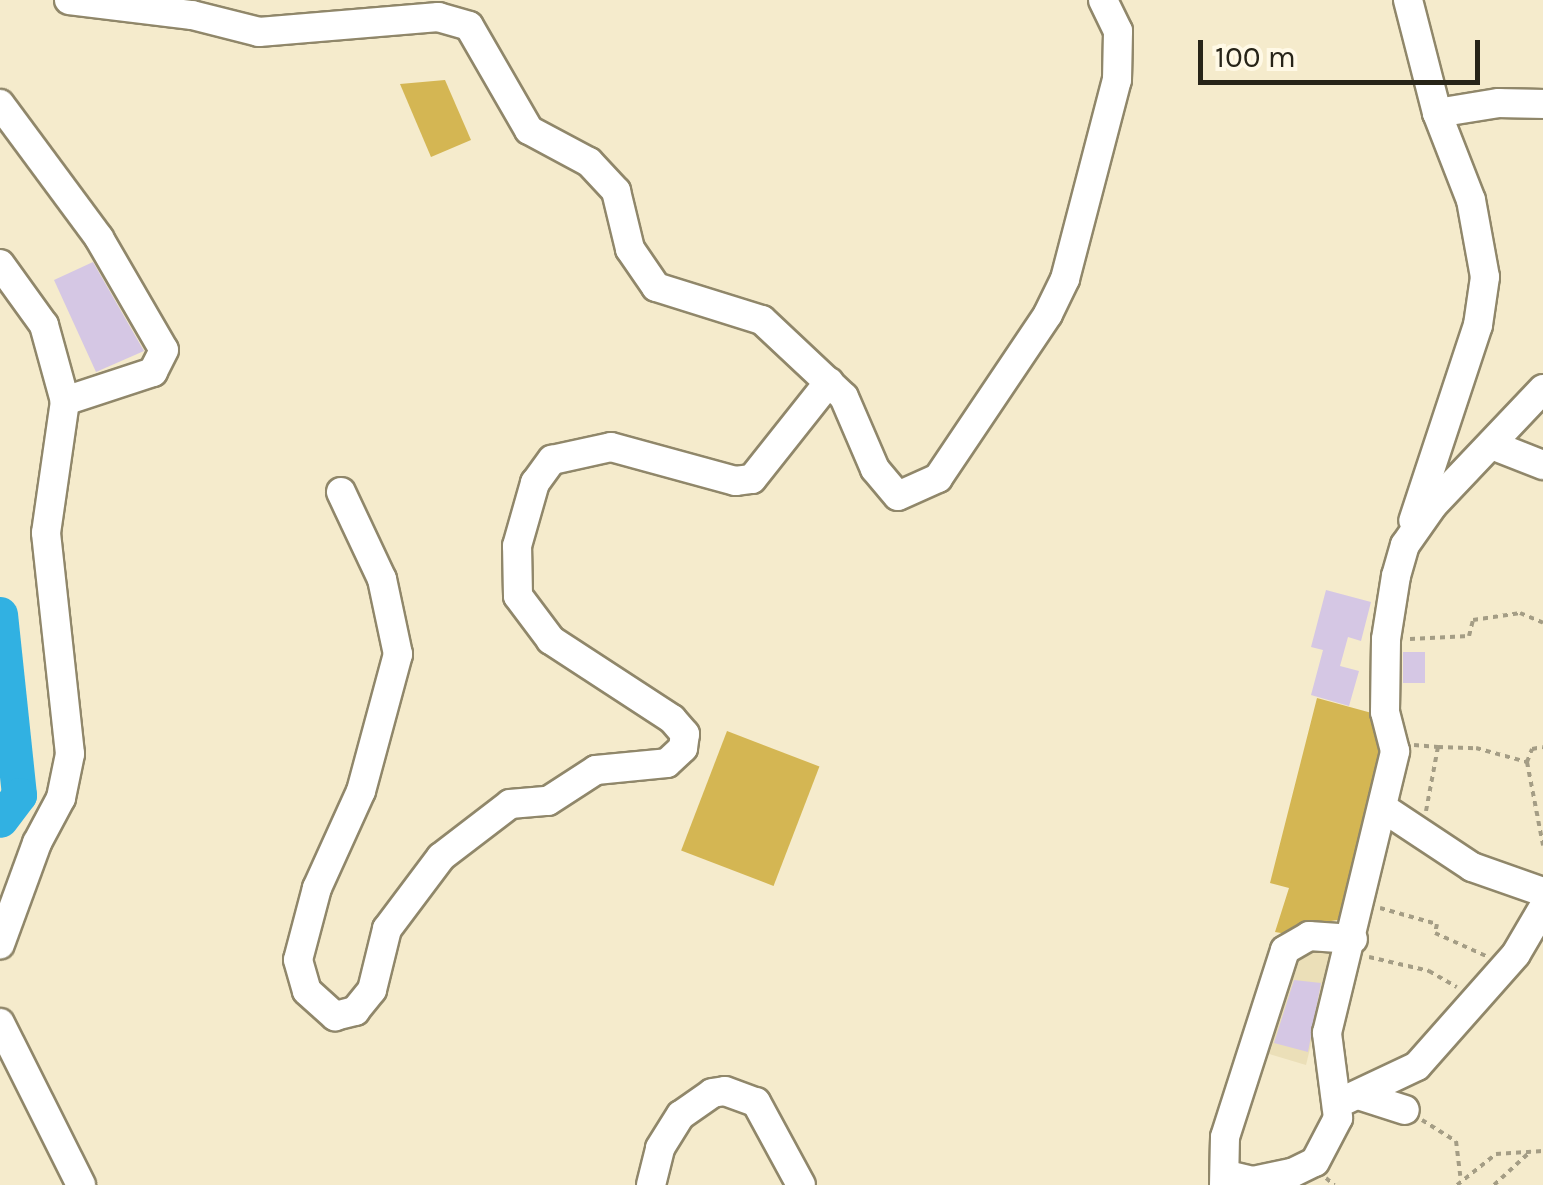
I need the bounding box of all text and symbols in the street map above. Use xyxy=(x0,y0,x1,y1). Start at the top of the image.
scale bar xyxy=(1203,20,1486,82)
text: 100 m xyxy=(1215,39,1296,75)

